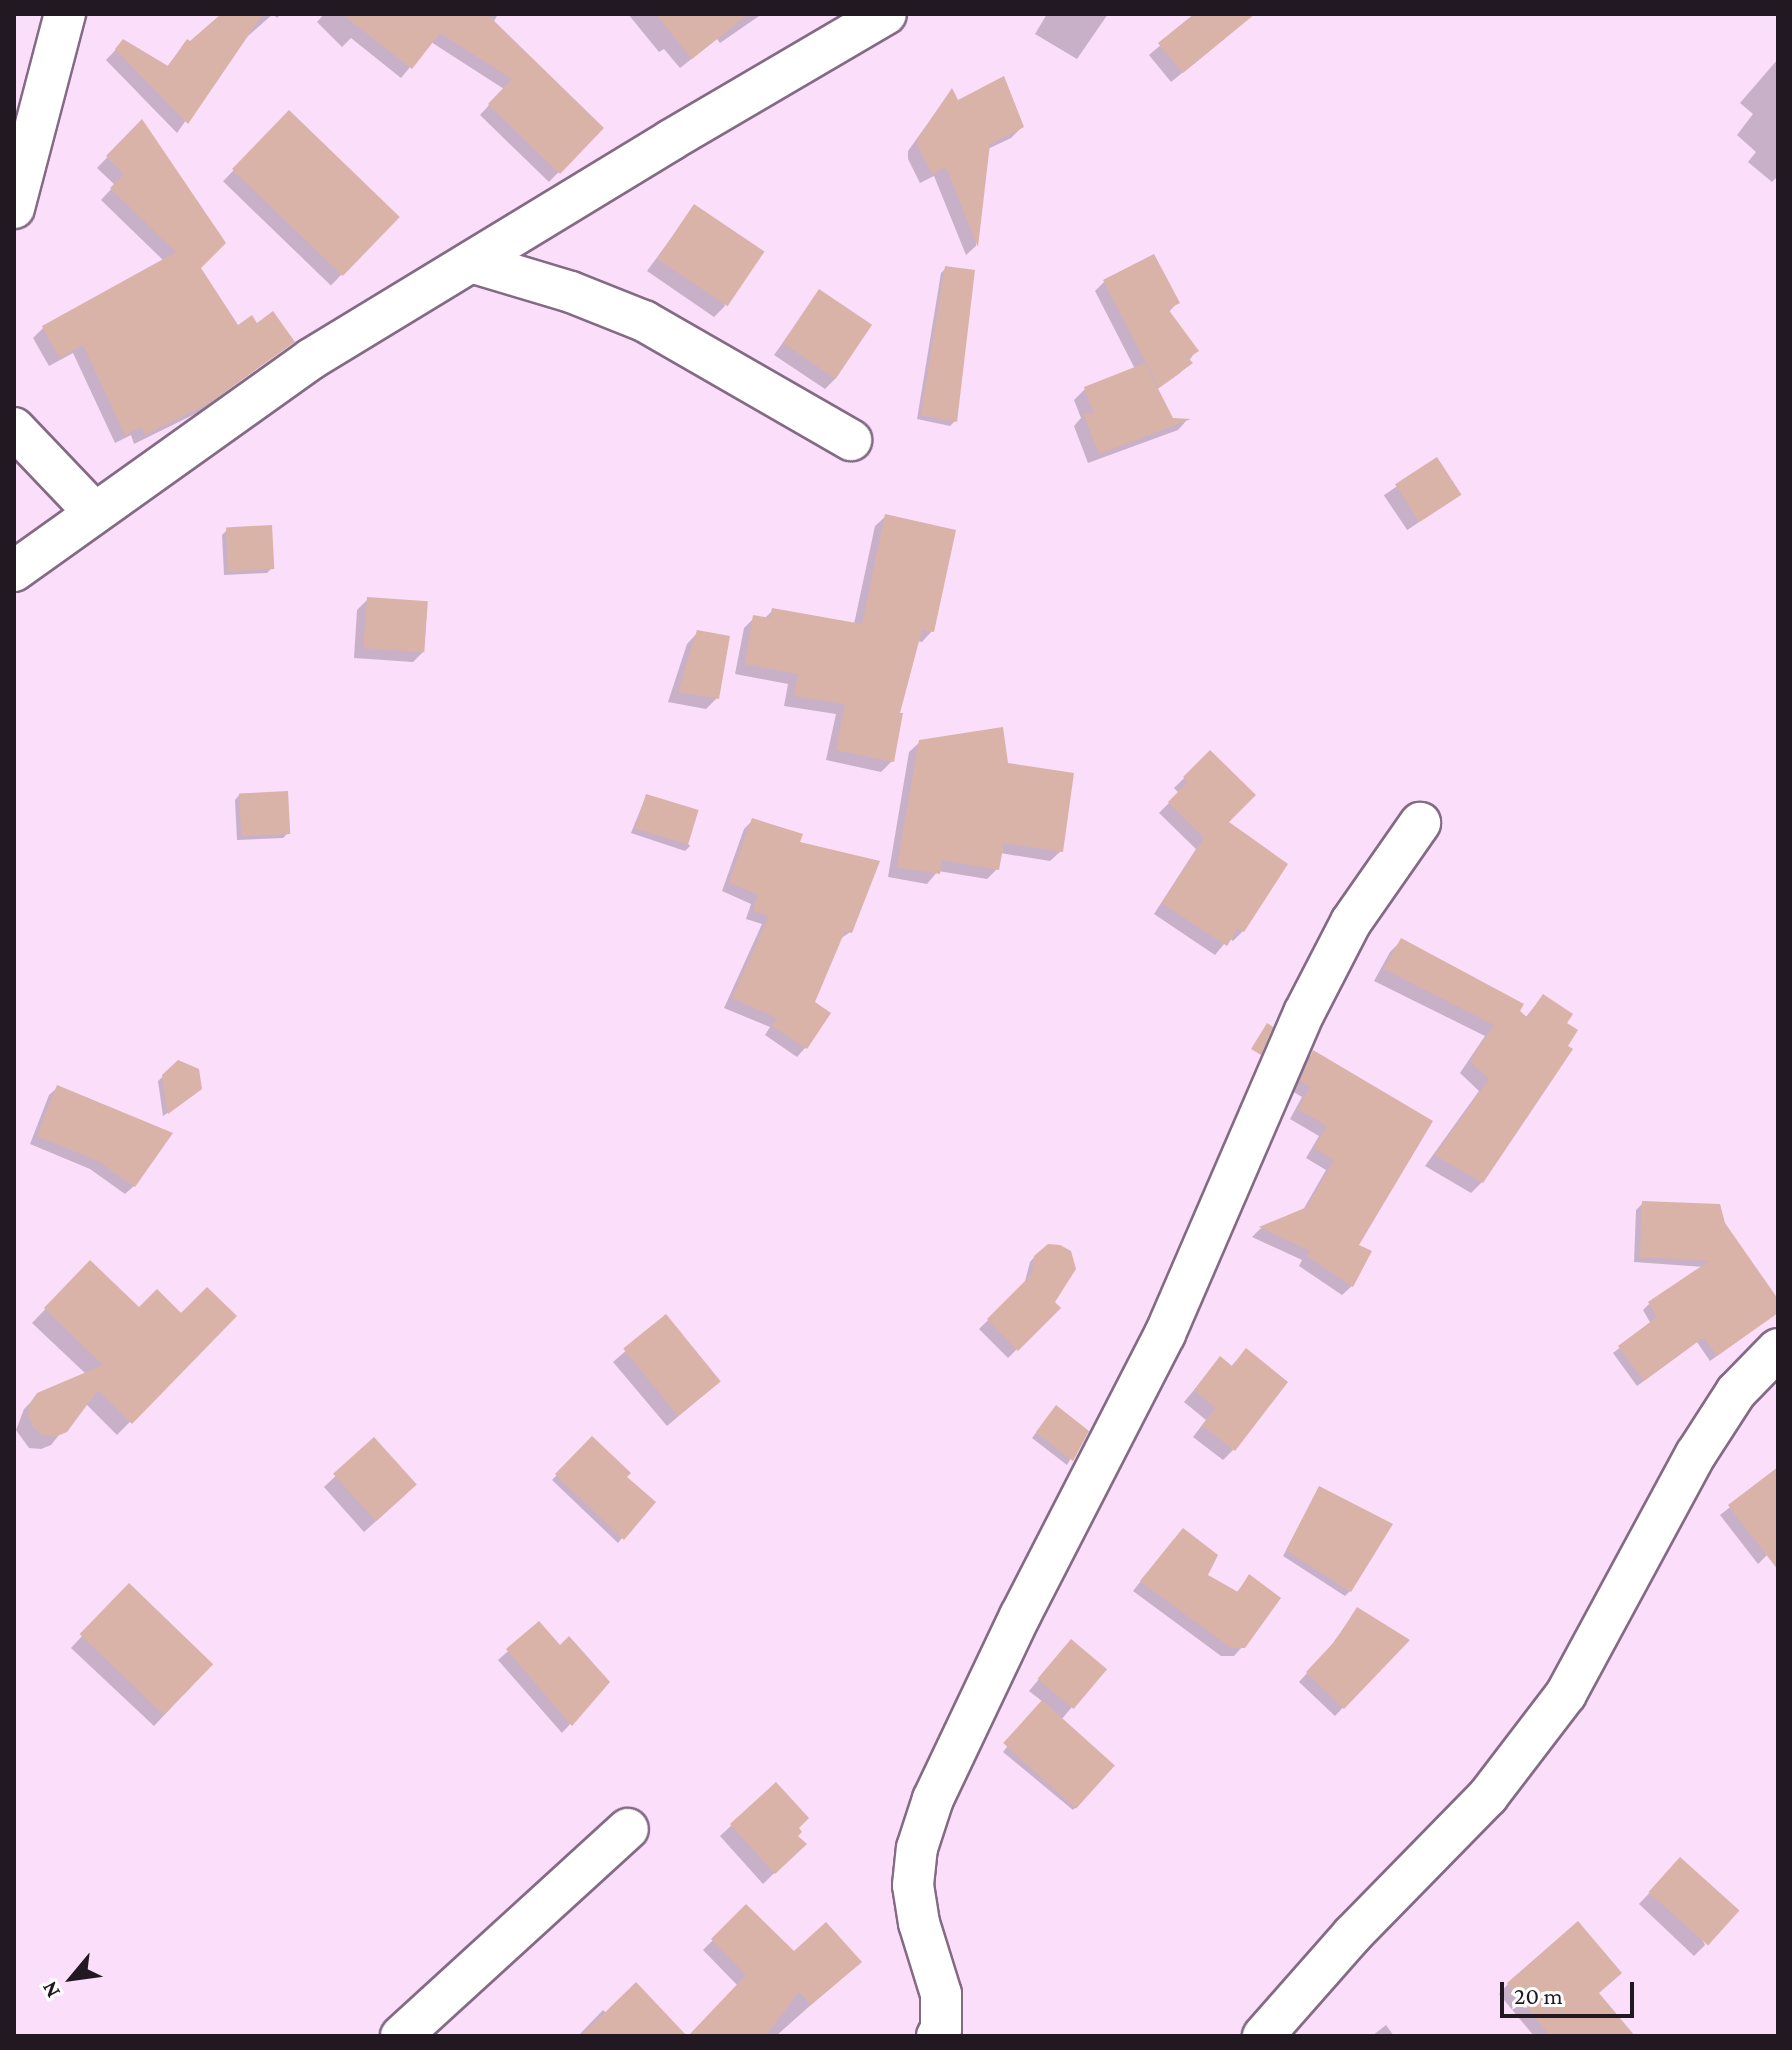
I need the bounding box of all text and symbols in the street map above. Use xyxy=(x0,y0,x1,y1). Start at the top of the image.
north arrow xyxy=(32,1938,112,2018)
scale bar xyxy=(1504,1966,1638,2016)
text: N xyxy=(36,1977,65,2002)
text: 20 m xyxy=(1514,1982,1563,2009)

